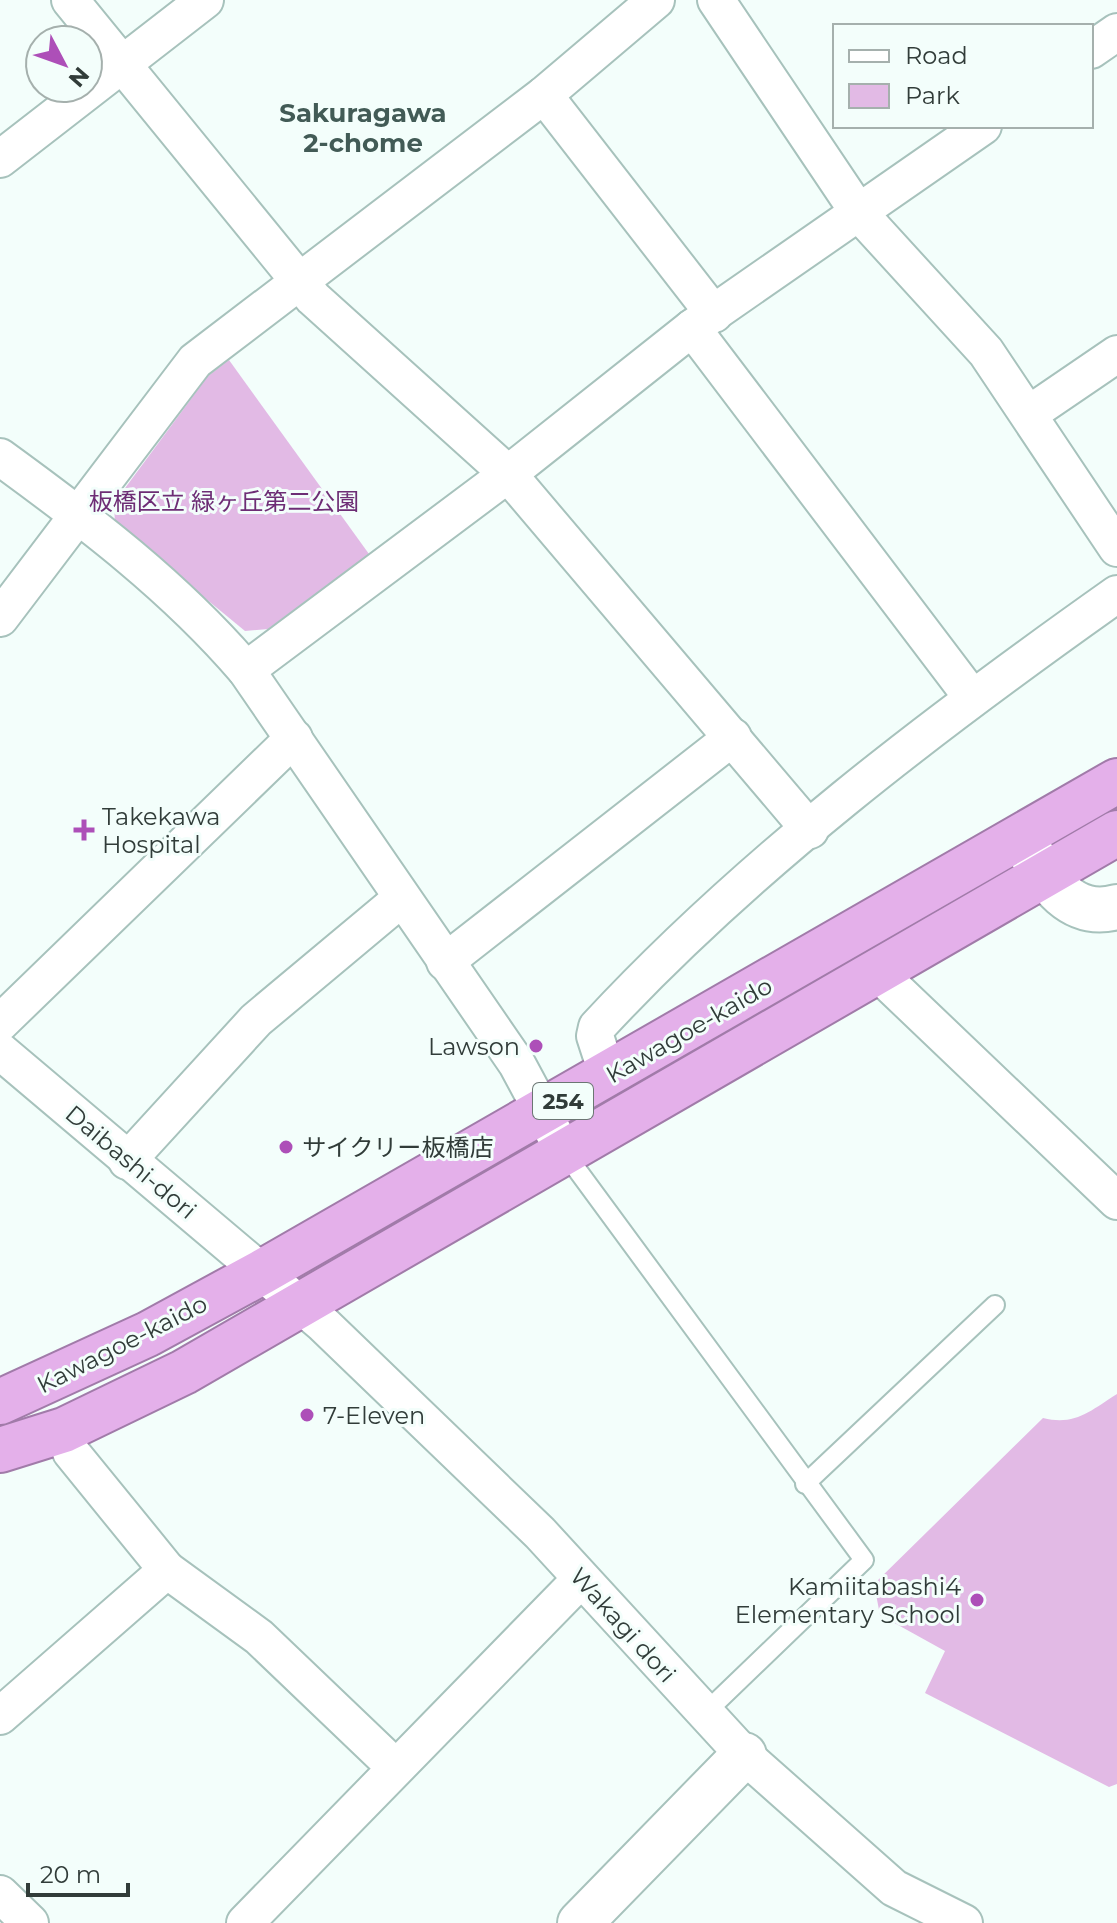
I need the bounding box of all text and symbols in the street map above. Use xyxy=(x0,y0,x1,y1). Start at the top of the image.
north arrow xyxy=(24,24,104,104)
legend xyxy=(833,24,1093,128)
text: Road xyxy=(905,41,968,70)
text: N xyxy=(63,61,95,92)
text: Park xyxy=(905,81,960,110)
district label: Sakuragawa 2-chome xyxy=(279,97,447,159)
park label: 板橋区立 緑ヶ丘第二公園 xyxy=(89,487,359,516)
place label: Takekawa Hospital xyxy=(102,802,220,859)
marker: Takekawa Hospital xyxy=(73,819,95,841)
street label: Kawagoe-kaido xyxy=(601,971,777,1089)
place label: Lawson xyxy=(428,1032,520,1061)
marker: Lawson xyxy=(527,1037,545,1055)
road number: 254 xyxy=(533,1083,593,1119)
street label: Daibashi-dori xyxy=(60,1099,202,1225)
place label: サイクリー板橋店 xyxy=(302,1133,494,1162)
marker: サイクリー板橋店 xyxy=(277,1138,295,1156)
street label: Kawagoe-kaido xyxy=(32,1289,212,1399)
place label: 7-Eleven xyxy=(323,1401,425,1430)
marker: 7-Eleven xyxy=(298,1406,316,1424)
street label: Wakagi dori xyxy=(564,1562,682,1688)
place label: Kamiitabashi4 Elementary School xyxy=(735,1572,961,1629)
marker: Kamiitabashi4 Elementary School xyxy=(968,1591,986,1609)
scale bar xyxy=(28,1847,128,1897)
text: 20 m xyxy=(40,1860,101,1889)

